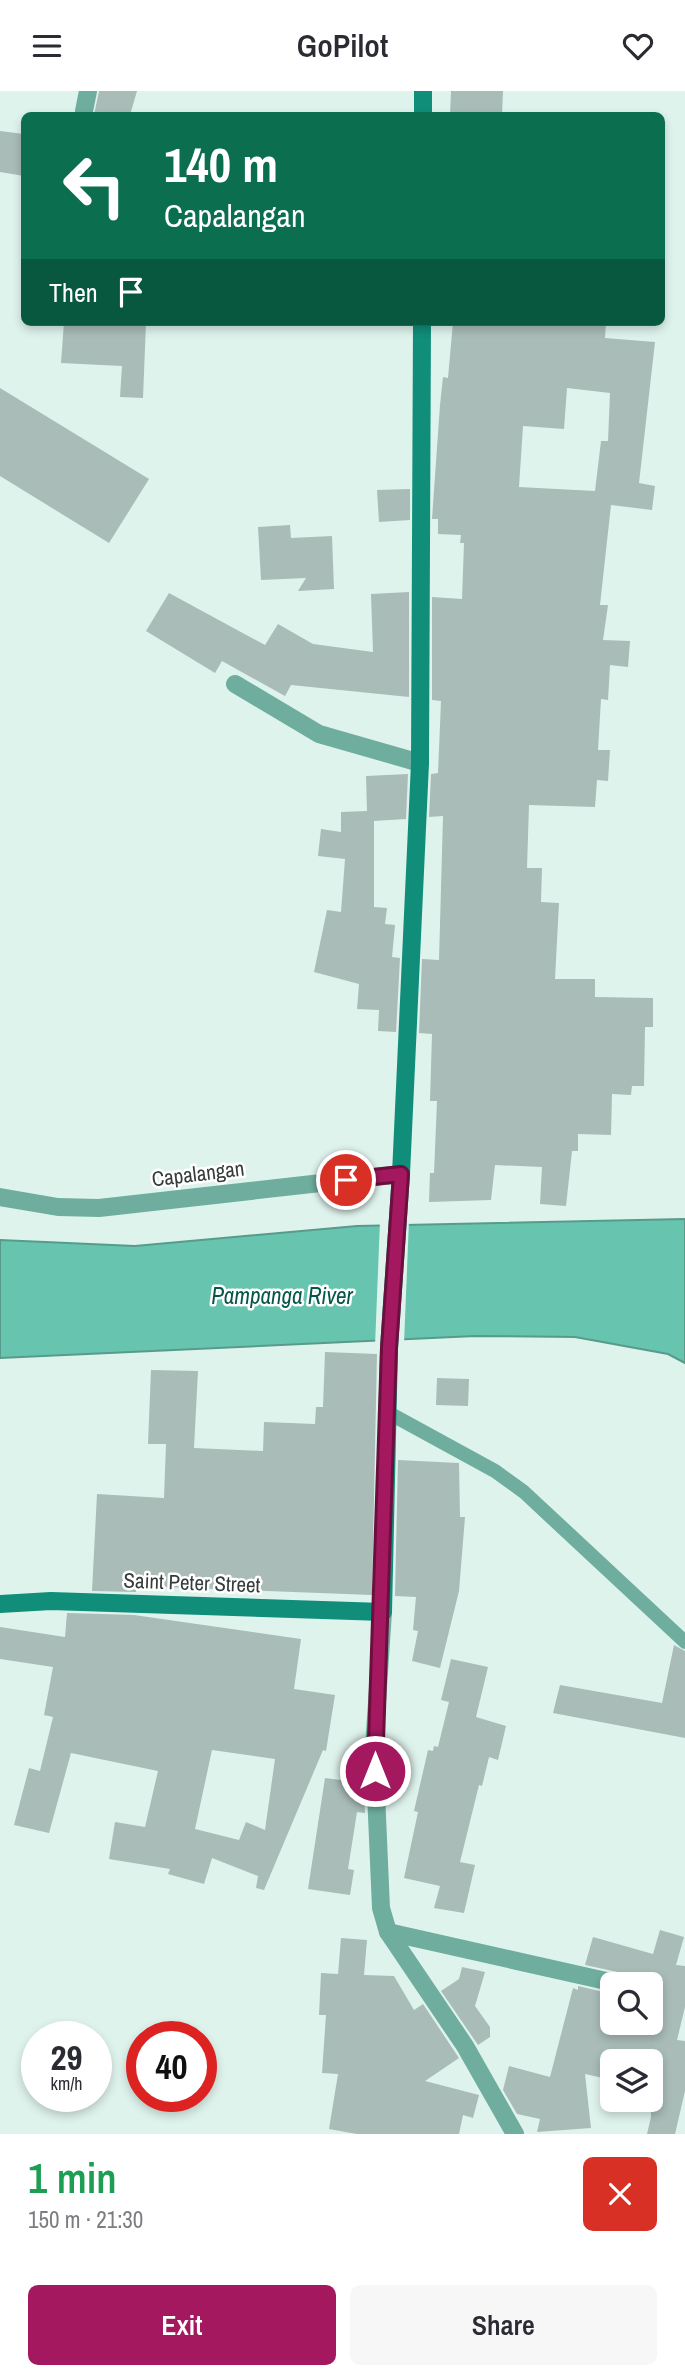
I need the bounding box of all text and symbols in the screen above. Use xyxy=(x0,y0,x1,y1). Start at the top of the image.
text: GoPilot xyxy=(297,24,388,67)
icon: menu xyxy=(28,27,66,65)
icon: heart xyxy=(619,27,657,65)
text: 140 m xyxy=(164,131,278,197)
icon: left xyxy=(49,140,140,231)
text: Capalangan xyxy=(164,194,306,237)
icon: arrive xyxy=(112,273,150,311)
text: Then xyxy=(49,275,98,310)
pin xyxy=(316,1150,376,1210)
street label: Capalangan xyxy=(150,1153,246,1194)
icon: arrive xyxy=(327,1161,365,1199)
water label: Pampanga River xyxy=(211,1280,353,1311)
street label: Saint Peter Street xyxy=(123,1566,261,1599)
position arrow xyxy=(338,1734,412,1808)
map controls xyxy=(600,1972,663,2112)
button: search xyxy=(600,1972,663,2035)
speed limit sign: 40 xyxy=(126,2021,217,2112)
text: 29 xyxy=(51,2034,82,2081)
button: layers xyxy=(600,2049,663,2112)
text: km/h xyxy=(51,2071,83,2096)
text: 1 min xyxy=(28,2150,117,2206)
button: close xyxy=(583,2157,657,2231)
text: 150 m · 21:30 xyxy=(28,2204,143,2235)
button: Exit xyxy=(28,2285,336,2365)
button: Share xyxy=(350,2285,657,2365)

